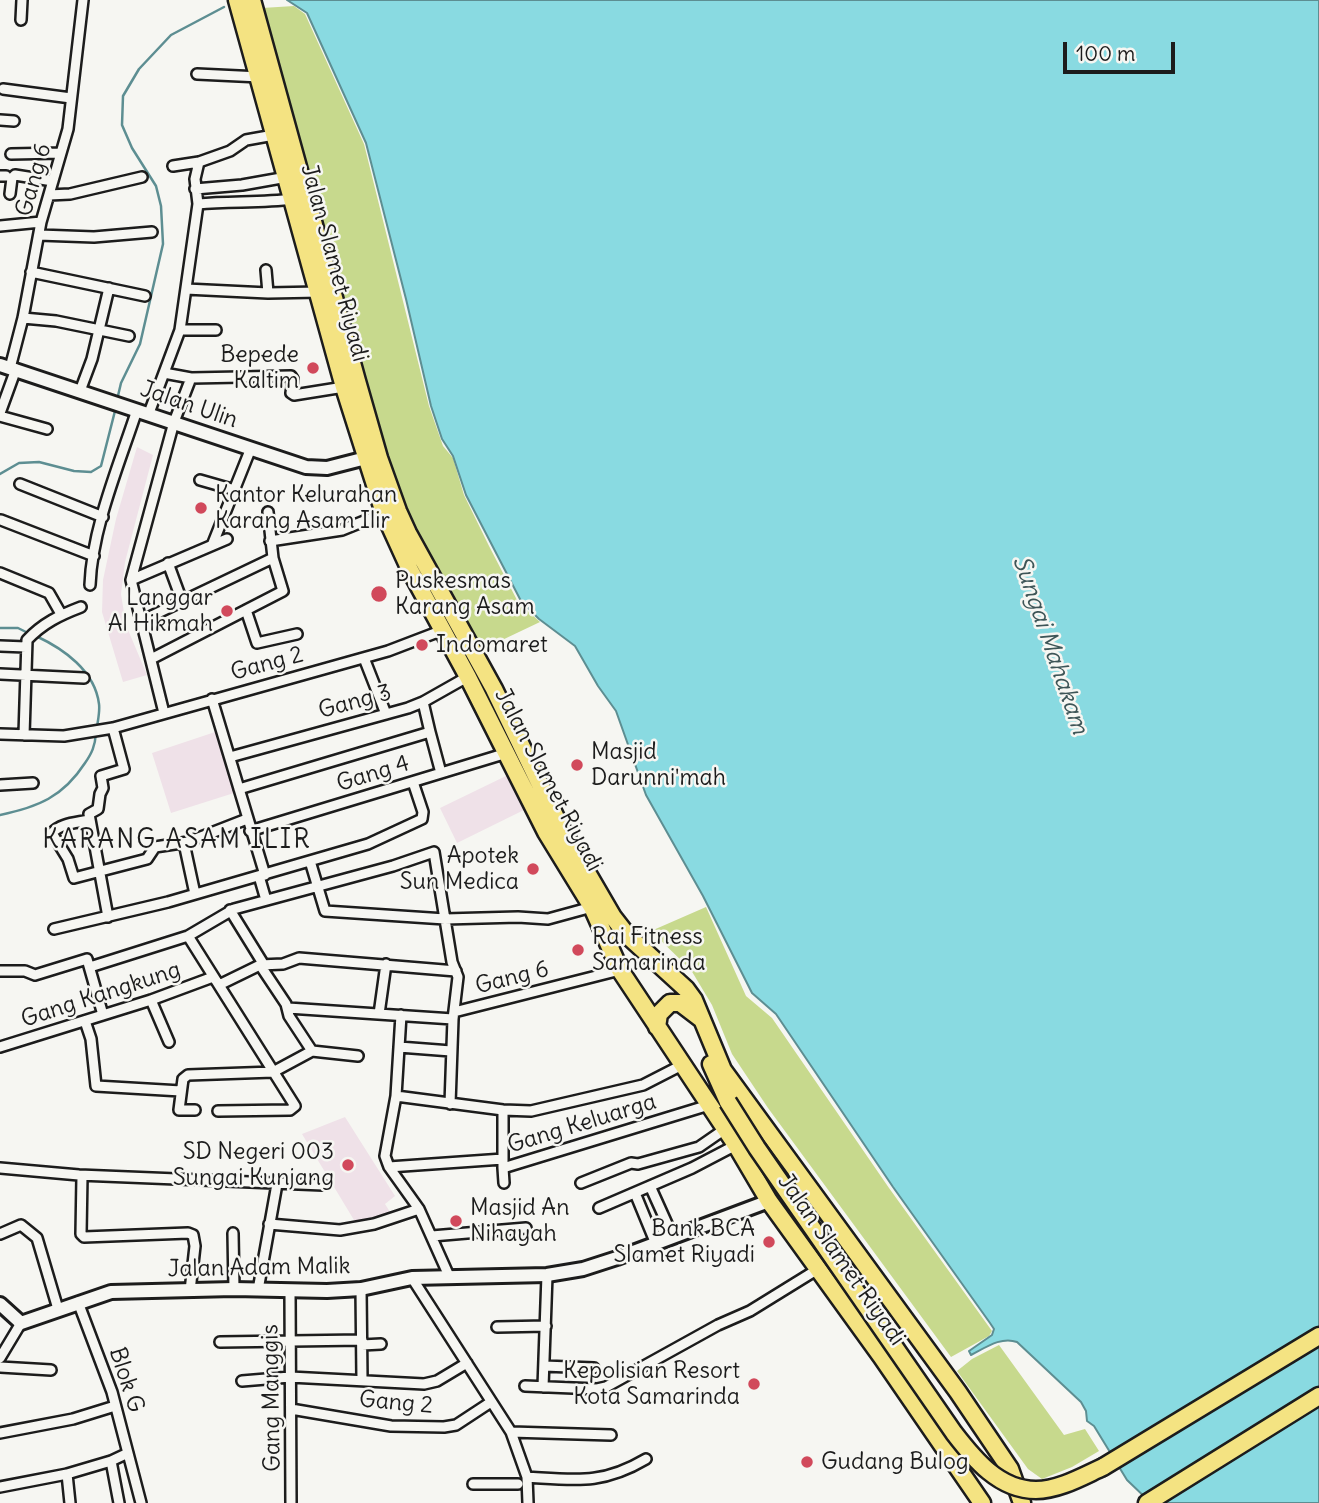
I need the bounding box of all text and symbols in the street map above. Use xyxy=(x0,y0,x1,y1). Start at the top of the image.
scale bar xyxy=(1067,28,1179,72)
text: 100 m xyxy=(1076,40,1135,67)
street label: Gang 6 xyxy=(10,140,58,220)
street label: Jalan Slamet Riyadi xyxy=(294,161,374,365)
place label: Bepede Kaltim xyxy=(220,341,299,395)
marker: Bepede Kaltim xyxy=(305,360,321,376)
street label: Jalan Ulin xyxy=(137,376,241,434)
place label: Kantor Kelurahan Karang Asam Ilir xyxy=(215,481,397,535)
marker: Kantor Kelurahan Karang Asam Ilir xyxy=(193,500,209,516)
water label: Sungai Mahakam xyxy=(1006,552,1094,738)
place label: Puskesmas Karang Asam xyxy=(395,567,535,621)
place label: Langgar Al Hikmah xyxy=(108,584,213,638)
marker: Puskesmas Karang Asam xyxy=(369,584,389,604)
marker: Langgar Al Hikmah xyxy=(219,603,235,619)
place label: Indomaret xyxy=(436,631,548,659)
marker: Indomaret xyxy=(414,637,430,653)
street label: Gang 2 xyxy=(228,641,306,687)
street label: Gang 3 xyxy=(315,679,395,725)
street label: Jalan Slamet Riyadi xyxy=(488,684,608,876)
place label: Masjid Darunni'mah xyxy=(591,738,726,792)
street label: Gang 4 xyxy=(333,750,413,798)
marker: Masjid Darunni'mah xyxy=(569,757,585,773)
district label: KARANG ASAM ILIR xyxy=(44,825,310,857)
place label: Apotek Sun Medica xyxy=(400,842,519,896)
marker: Apotek Sun Medica xyxy=(525,861,541,877)
place label: Rai Fitness Samarinda xyxy=(592,923,706,977)
marker: Rai Fitness Samarinda xyxy=(570,942,586,958)
street label: Gang Kangkung xyxy=(18,956,184,1034)
street label: Gang 6 xyxy=(472,956,552,1000)
street label: Gang Keluarga xyxy=(504,1088,660,1160)
place label: SD Negeri 003 Sungai Kunjang xyxy=(173,1138,334,1192)
marker: SD Negeri 003 Sungai Kunjang xyxy=(340,1157,356,1173)
street label: Jalan Slamet Riyadi xyxy=(771,1169,911,1351)
place label: Masjid An Nihayah xyxy=(470,1194,569,1248)
marker: Masjid An Nihayah xyxy=(448,1213,464,1229)
place label: Bank BCA Slamet Riyadi xyxy=(614,1215,755,1269)
marker: Bank BCA Slamet Riyadi xyxy=(761,1234,777,1250)
street label: Jalan Adam Malik xyxy=(167,1253,351,1283)
street label: Gang Manggis xyxy=(257,1324,287,1472)
street label: Blok G xyxy=(103,1344,149,1416)
place label: Kepolisian Resort Kota Samarinda xyxy=(563,1357,740,1411)
marker: Kepolisian Resort Kota Samarinda xyxy=(746,1376,762,1392)
street label: Gang 2 xyxy=(358,1386,434,1420)
place label: Gudang Bulog xyxy=(821,1448,969,1476)
marker: Gudang Bulog xyxy=(799,1454,815,1470)

